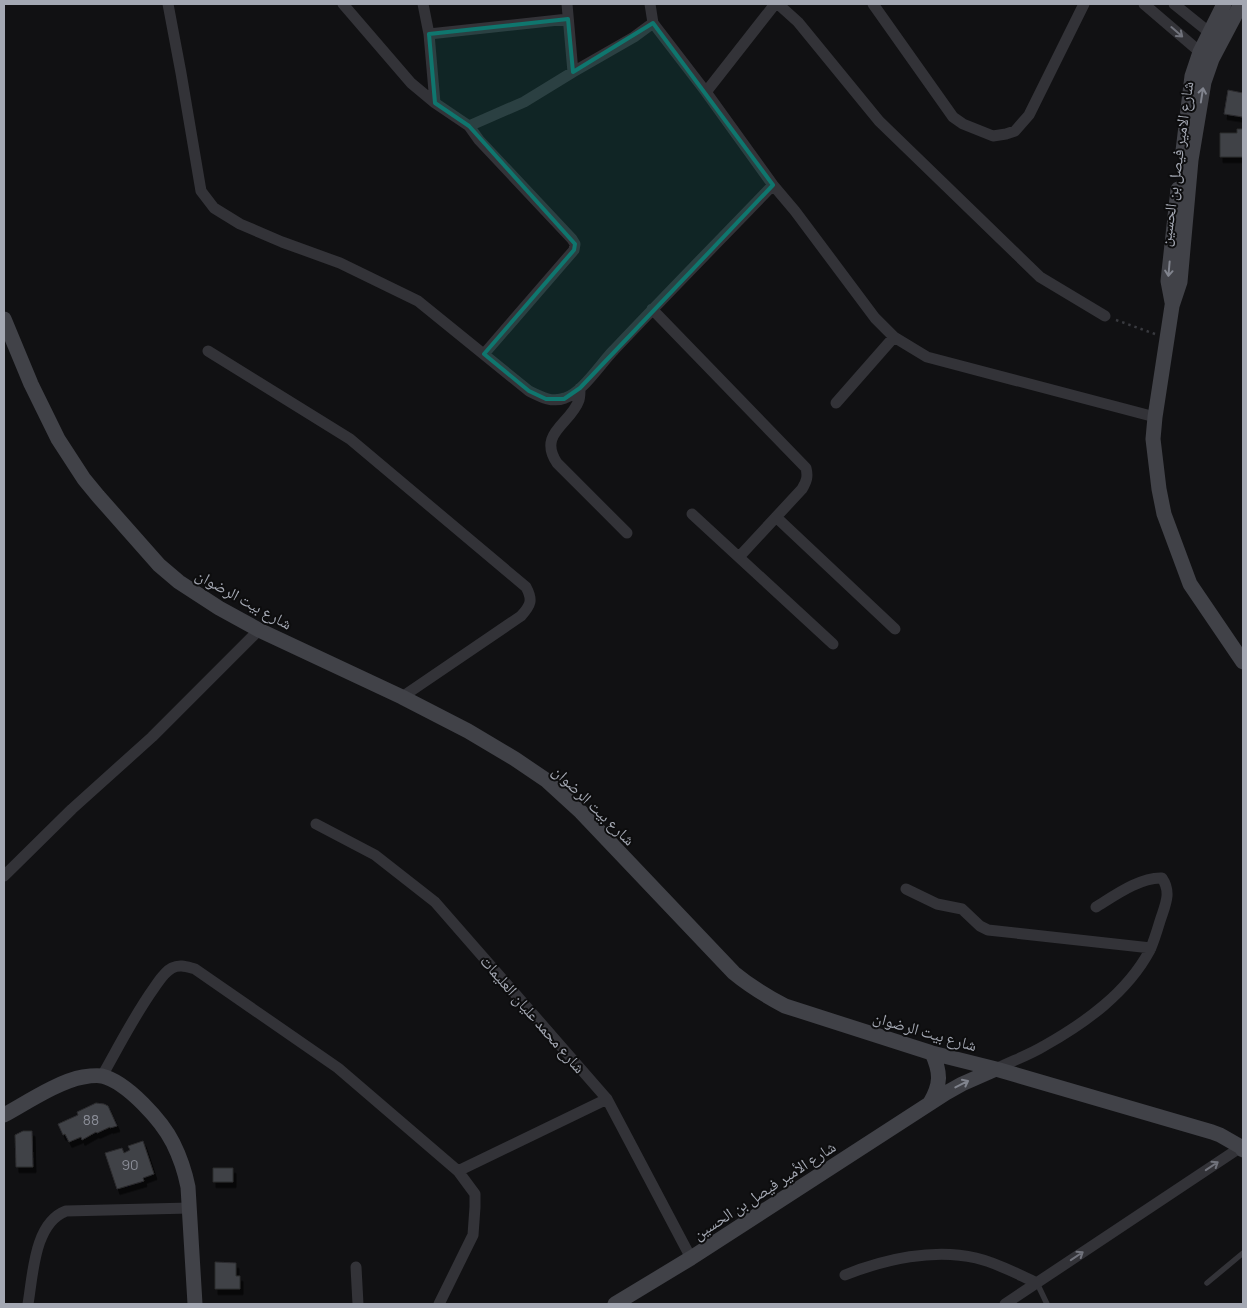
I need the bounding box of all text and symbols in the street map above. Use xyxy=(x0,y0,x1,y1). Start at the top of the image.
one-way arrow xyxy=(1171,27,1184,38)
street label: شارع الامير فيصل بن الحسين xyxy=(1154,80,1198,248)
one-way arrow xyxy=(1197,87,1207,103)
one-way arrow xyxy=(1164,260,1174,276)
street label: شارع بيت الرضوان xyxy=(192,563,296,635)
street label: شارع بيت الرضوان xyxy=(548,760,640,850)
street label: شارع محمد عليان العليمات xyxy=(476,950,590,1078)
street label: شارع بيت الرضوان xyxy=(871,1006,979,1056)
one-way arrow xyxy=(954,1079,969,1088)
house number: 88 xyxy=(83,1110,99,1129)
street label: شارع الأمير فيصل بن الحسين xyxy=(688,1135,840,1245)
house number: 90 xyxy=(121,1155,139,1174)
one-way arrow xyxy=(1205,1161,1219,1171)
one-way arrow xyxy=(1070,1251,1084,1261)

